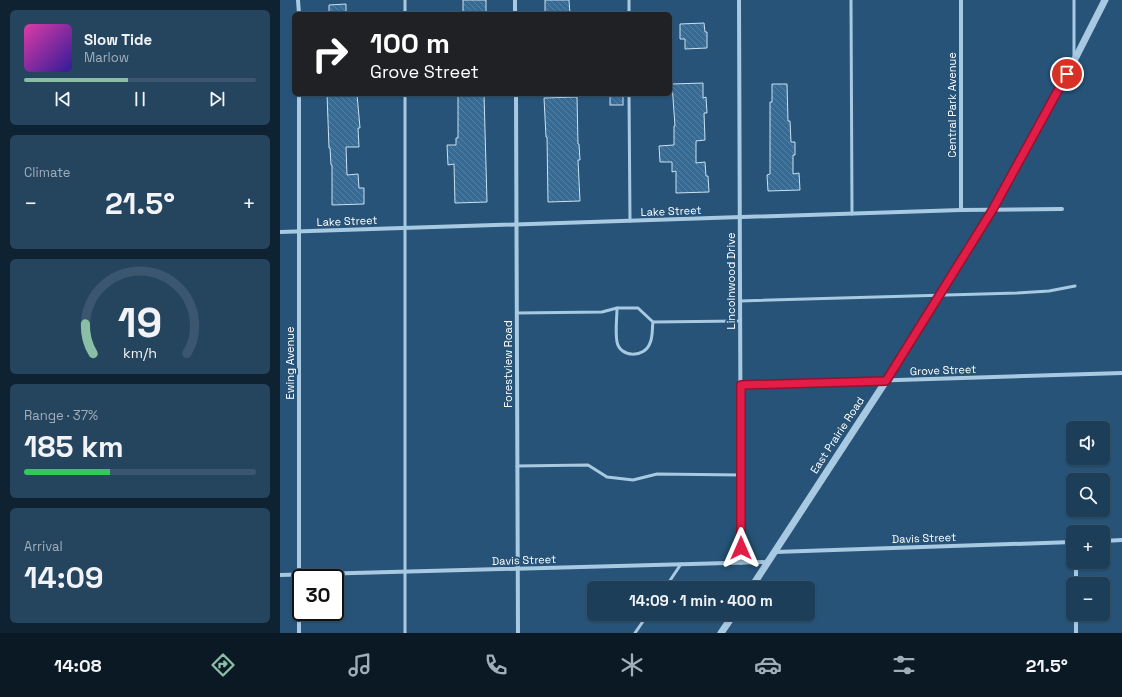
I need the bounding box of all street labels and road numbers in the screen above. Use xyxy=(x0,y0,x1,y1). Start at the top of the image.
street label: Central Park Avenue xyxy=(945,52,959,158)
street label: Lake Street xyxy=(640,203,702,219)
street label: Lake Street xyxy=(316,213,378,229)
street label: Lincolnwood Drive xyxy=(724,233,738,329)
street label: Forestview Road xyxy=(501,320,515,408)
street label: Ewing Avenue xyxy=(283,326,297,400)
street label: Grove Street xyxy=(910,362,976,378)
street label: East Prairie Road xyxy=(807,394,867,476)
street label: Davis Street xyxy=(892,530,956,546)
street label: Davis Street xyxy=(492,552,556,568)

